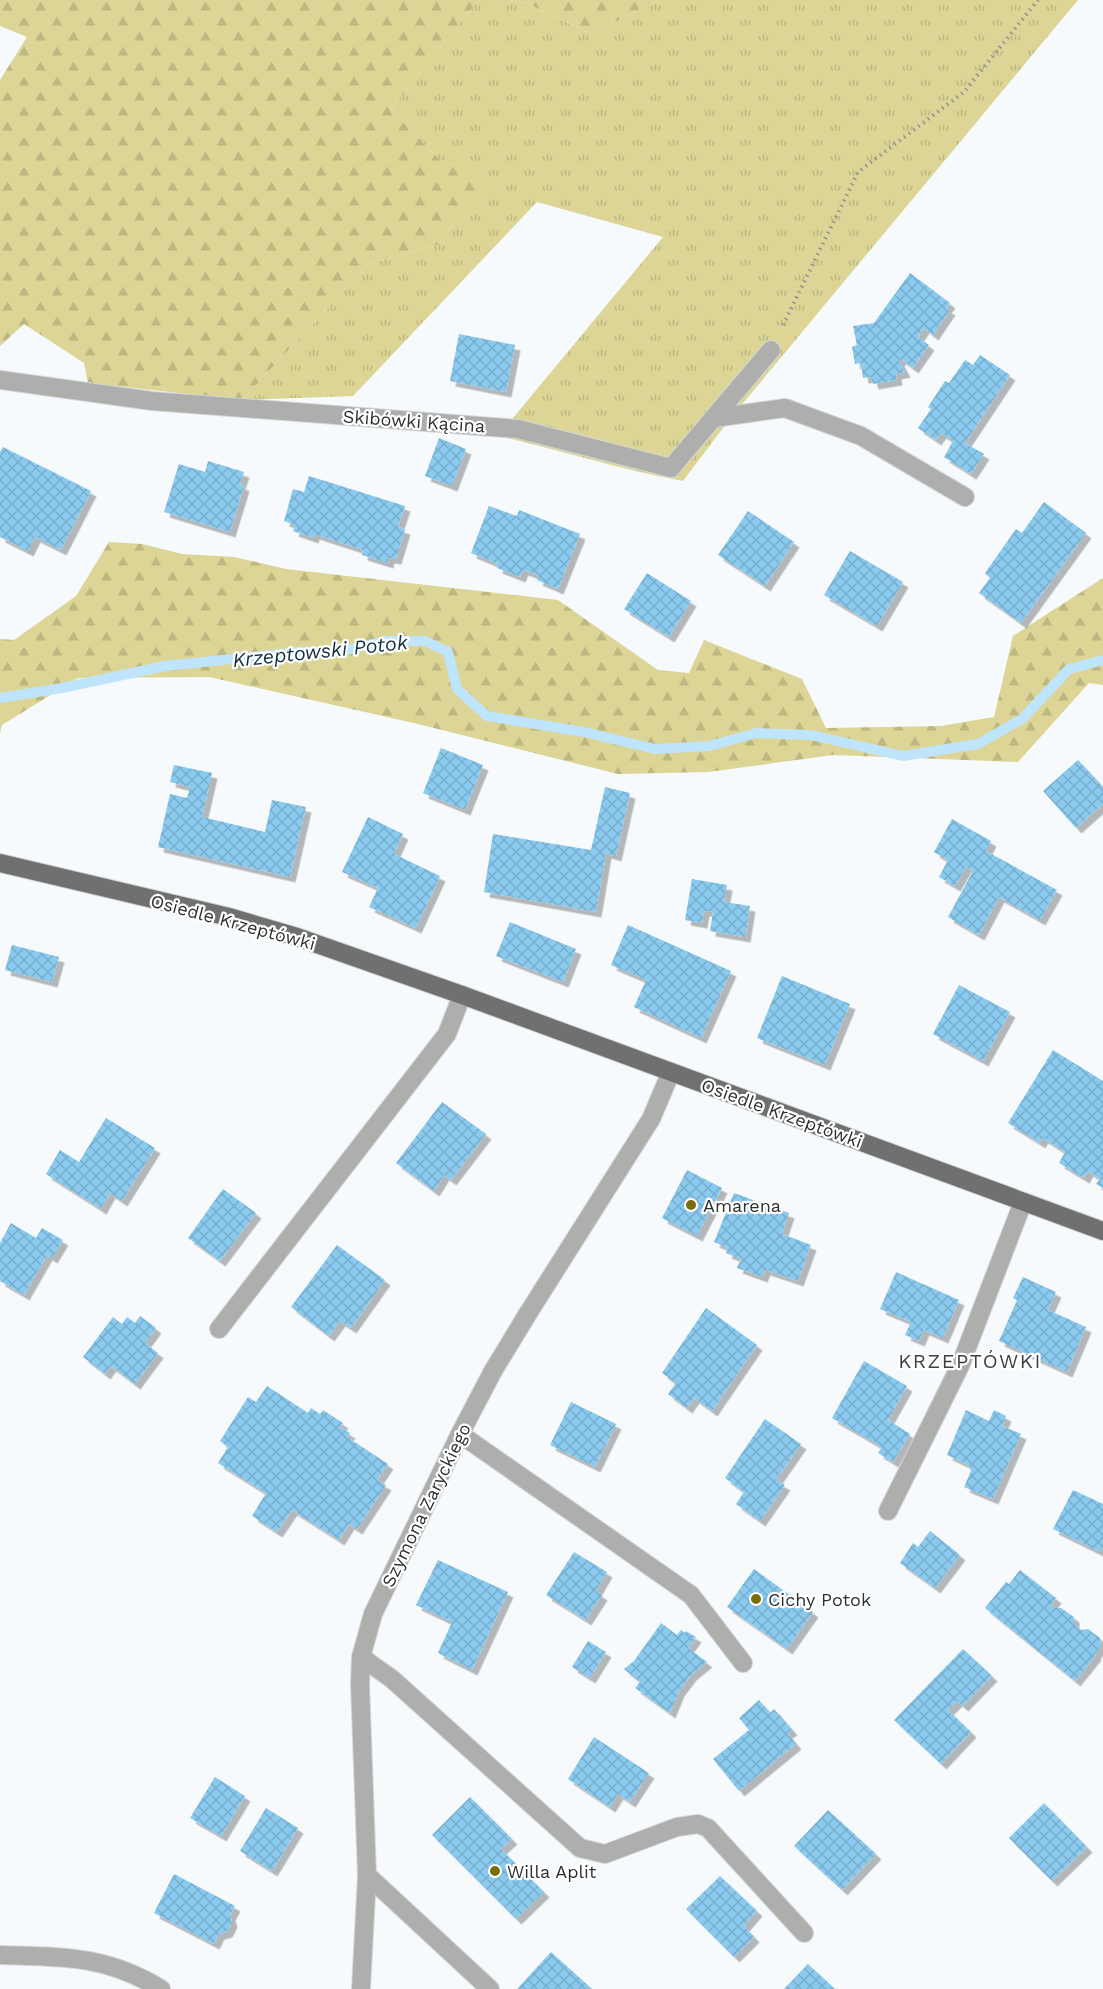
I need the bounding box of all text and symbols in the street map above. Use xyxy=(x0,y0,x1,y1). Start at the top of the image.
street label: Skibówki Kącina xyxy=(342,406,486,436)
water label: Krzeptowski Potok xyxy=(231,630,410,672)
street label: Osiedle Krzeptówki xyxy=(148,890,318,954)
street label: Osiedle Krzeptówki xyxy=(699,1074,865,1152)
place label: Amarena xyxy=(703,1195,781,1216)
marker: Amarena xyxy=(684,1198,698,1212)
district label: KRZEPTÓWKI xyxy=(898,1349,1042,1373)
street label: Szymona Zaryckiego xyxy=(377,1420,475,1590)
place label: Cichy Potok xyxy=(768,1589,871,1610)
marker: Cichy Potok xyxy=(749,1592,763,1606)
place label: Willa Aplit xyxy=(507,1861,597,1882)
marker: Willa Aplit xyxy=(488,1864,502,1878)

